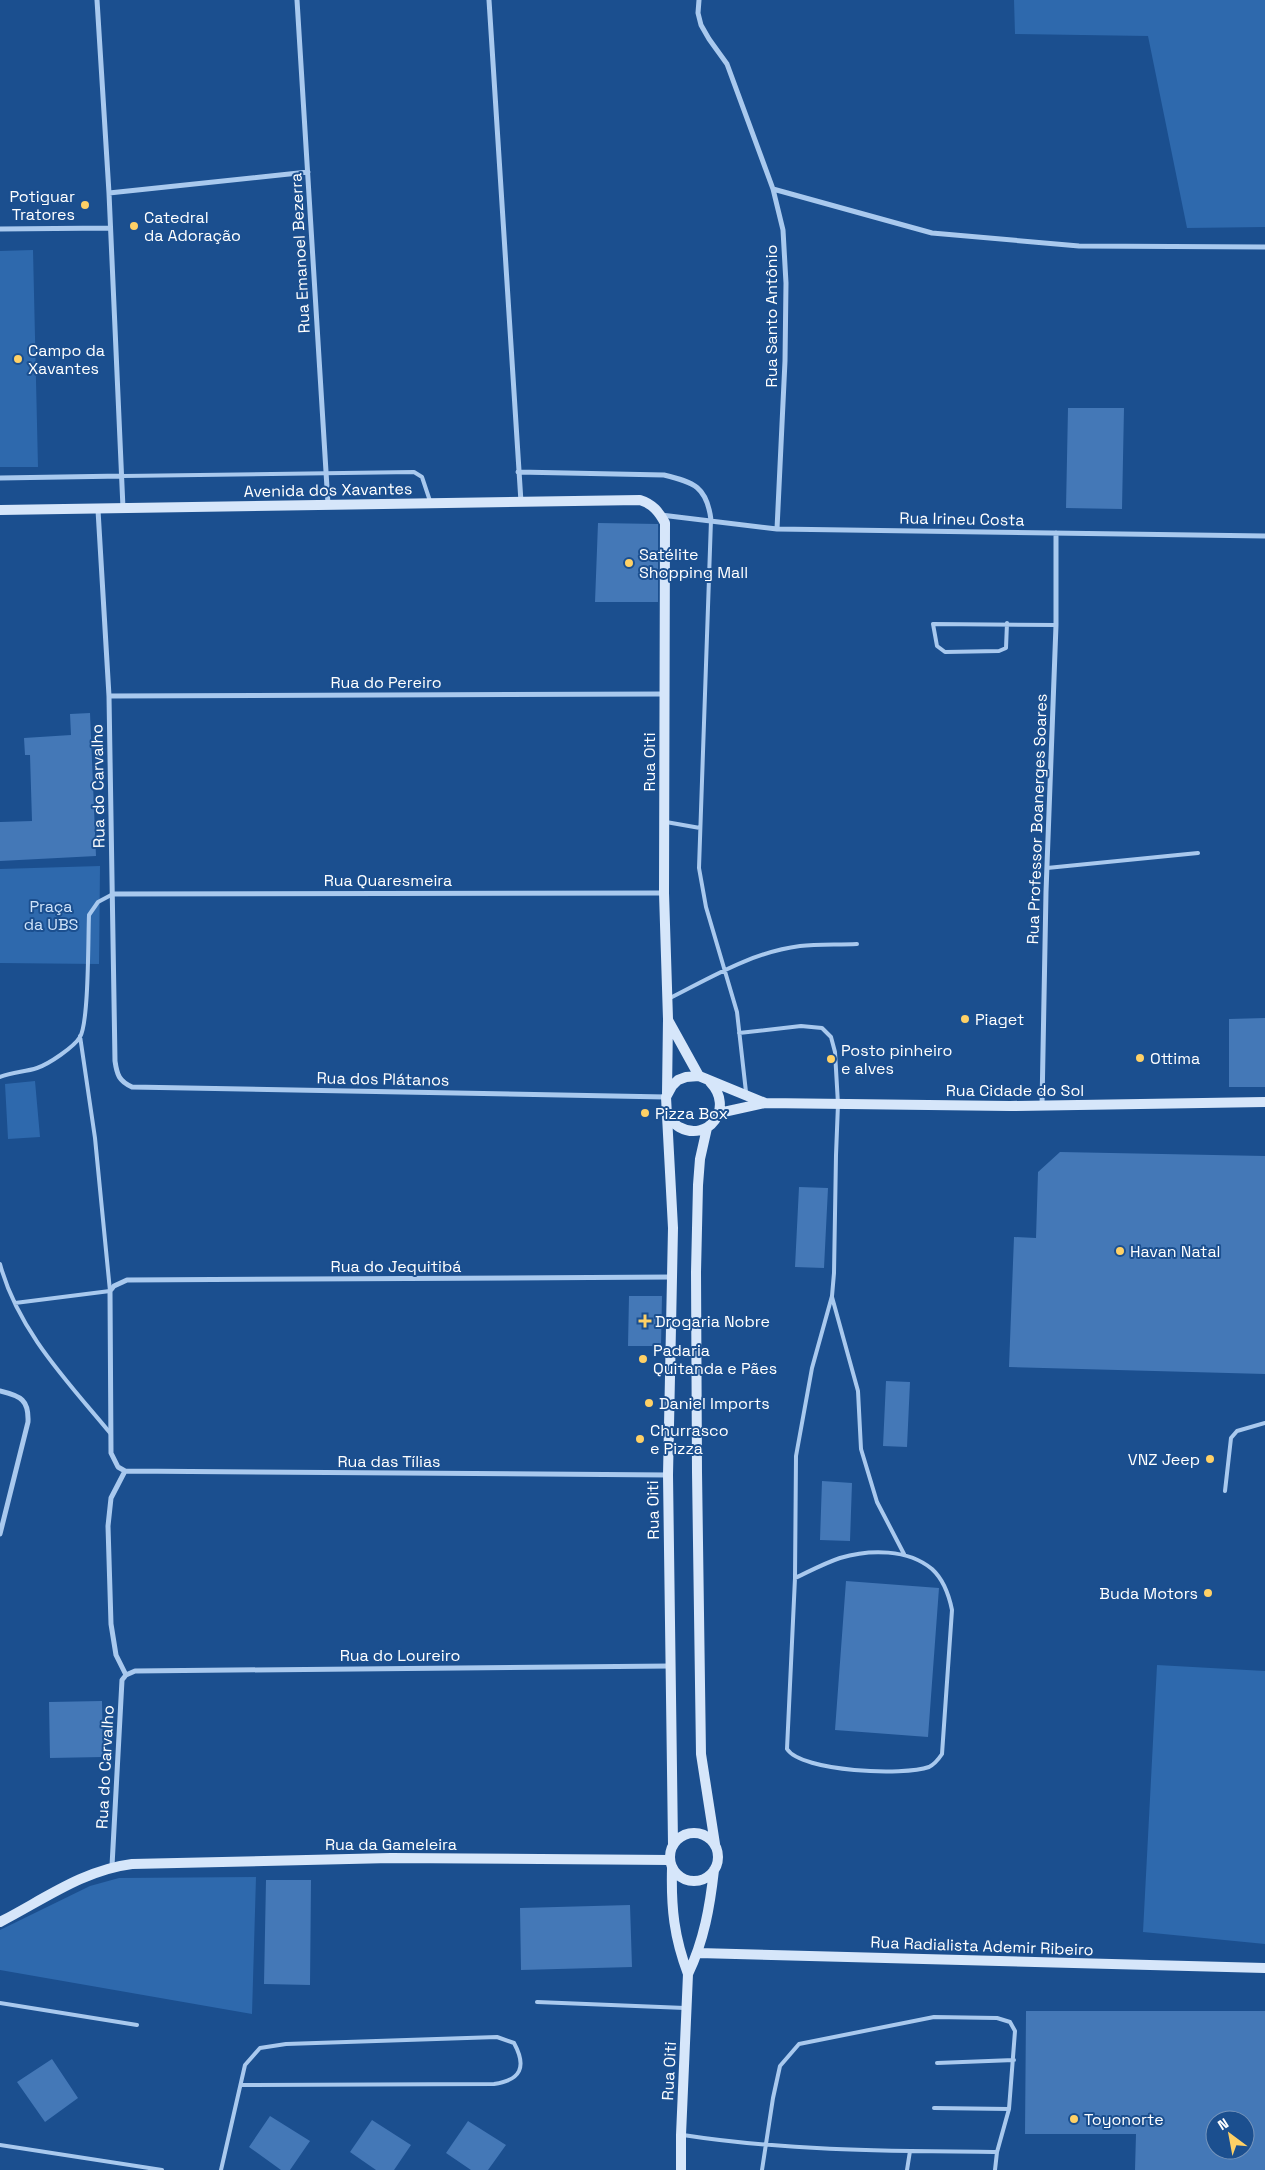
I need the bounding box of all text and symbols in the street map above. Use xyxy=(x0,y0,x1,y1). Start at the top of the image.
street label: Rua Emanoel Bezerra xyxy=(285,172,315,334)
place label: Potiguar Tratores xyxy=(9,186,75,225)
marker: Potiguar Tratores xyxy=(79,199,91,211)
place label: Catedral da Adoração xyxy=(144,207,241,246)
marker: Catedral da Adoração xyxy=(128,220,140,232)
street label: Rua Santo Antônio xyxy=(761,245,782,387)
place label: Campo da Xavantes xyxy=(28,340,105,379)
marker: Campo da Xavantes xyxy=(12,353,24,365)
street label: Avenida dos Xavantes xyxy=(243,478,413,502)
street label: Rua Irineu Costa xyxy=(899,507,1025,531)
place label: Satélite Shopping Mall xyxy=(639,544,748,583)
marker: Satélite Shopping Mall xyxy=(623,557,635,569)
street label: Rua do Pereiro xyxy=(330,672,442,693)
street label: Rua Professor Boanerges Soares xyxy=(1022,693,1052,945)
street label: Rua do Carvalho xyxy=(86,724,110,848)
street label: Rua Oiti xyxy=(639,732,660,792)
street label: Rua Quaresmeira xyxy=(324,870,452,891)
park label: Praça da UBS xyxy=(24,896,79,935)
place label: Piaget xyxy=(975,1009,1024,1030)
marker: Piaget xyxy=(959,1013,971,1025)
place label: Posto pinheiro e alves xyxy=(841,1040,952,1079)
place label: Ottima xyxy=(1150,1048,1200,1069)
marker: Ottima xyxy=(1134,1052,1146,1064)
marker: Posto pinheiro e alves xyxy=(825,1053,837,1065)
street label: Rua dos Plátanos xyxy=(316,1067,450,1091)
street label: Rua Cidade do Sol xyxy=(946,1080,1084,1101)
place label: Pizza Box xyxy=(655,1103,728,1124)
marker: Pizza Box xyxy=(639,1107,651,1119)
place label: Havan Natal xyxy=(1130,1241,1221,1262)
marker: Havan Natal xyxy=(1114,1245,1126,1257)
street label: Rua do Jequitibá xyxy=(331,1256,461,1277)
place label: Drogaria Nobre xyxy=(655,1311,770,1332)
marker: Drogaria Nobre xyxy=(639,1315,651,1327)
place label: Padaria Quitanda e Pães xyxy=(653,1340,777,1379)
marker: Padaria Quitanda e Pães xyxy=(637,1353,649,1365)
place label: Daniel Imports xyxy=(659,1393,770,1414)
marker: Daniel Imports xyxy=(643,1397,655,1409)
place label: Churrasco e Pizza xyxy=(650,1420,729,1459)
marker: Churrasco e Pizza xyxy=(634,1433,646,1445)
place label: VNZ Jeep xyxy=(1128,1449,1200,1470)
street label: Rua das Tílias xyxy=(337,1451,441,1472)
marker: VNZ Jeep xyxy=(1204,1453,1216,1465)
street label: Rua Oiti xyxy=(642,1480,664,1540)
place label: Buda Motors xyxy=(1099,1583,1198,1604)
marker: Buda Motors xyxy=(1202,1587,1214,1599)
street label: Rua do Loureiro xyxy=(340,1645,460,1666)
street label: Rua do Carvalho xyxy=(91,1704,119,1830)
street label: Rua da Gameleira xyxy=(325,1834,457,1855)
street label: Rua Radialista Ademir Ribeiro xyxy=(870,1932,1094,1960)
street label: Rua Oiti xyxy=(657,2041,681,2101)
place label: Toyonorte xyxy=(1084,2109,1164,2130)
north arrow xyxy=(1205,2110,1255,2160)
marker: Toyonorte xyxy=(1068,2113,1080,2125)
text: N xyxy=(1214,2114,1232,2134)

